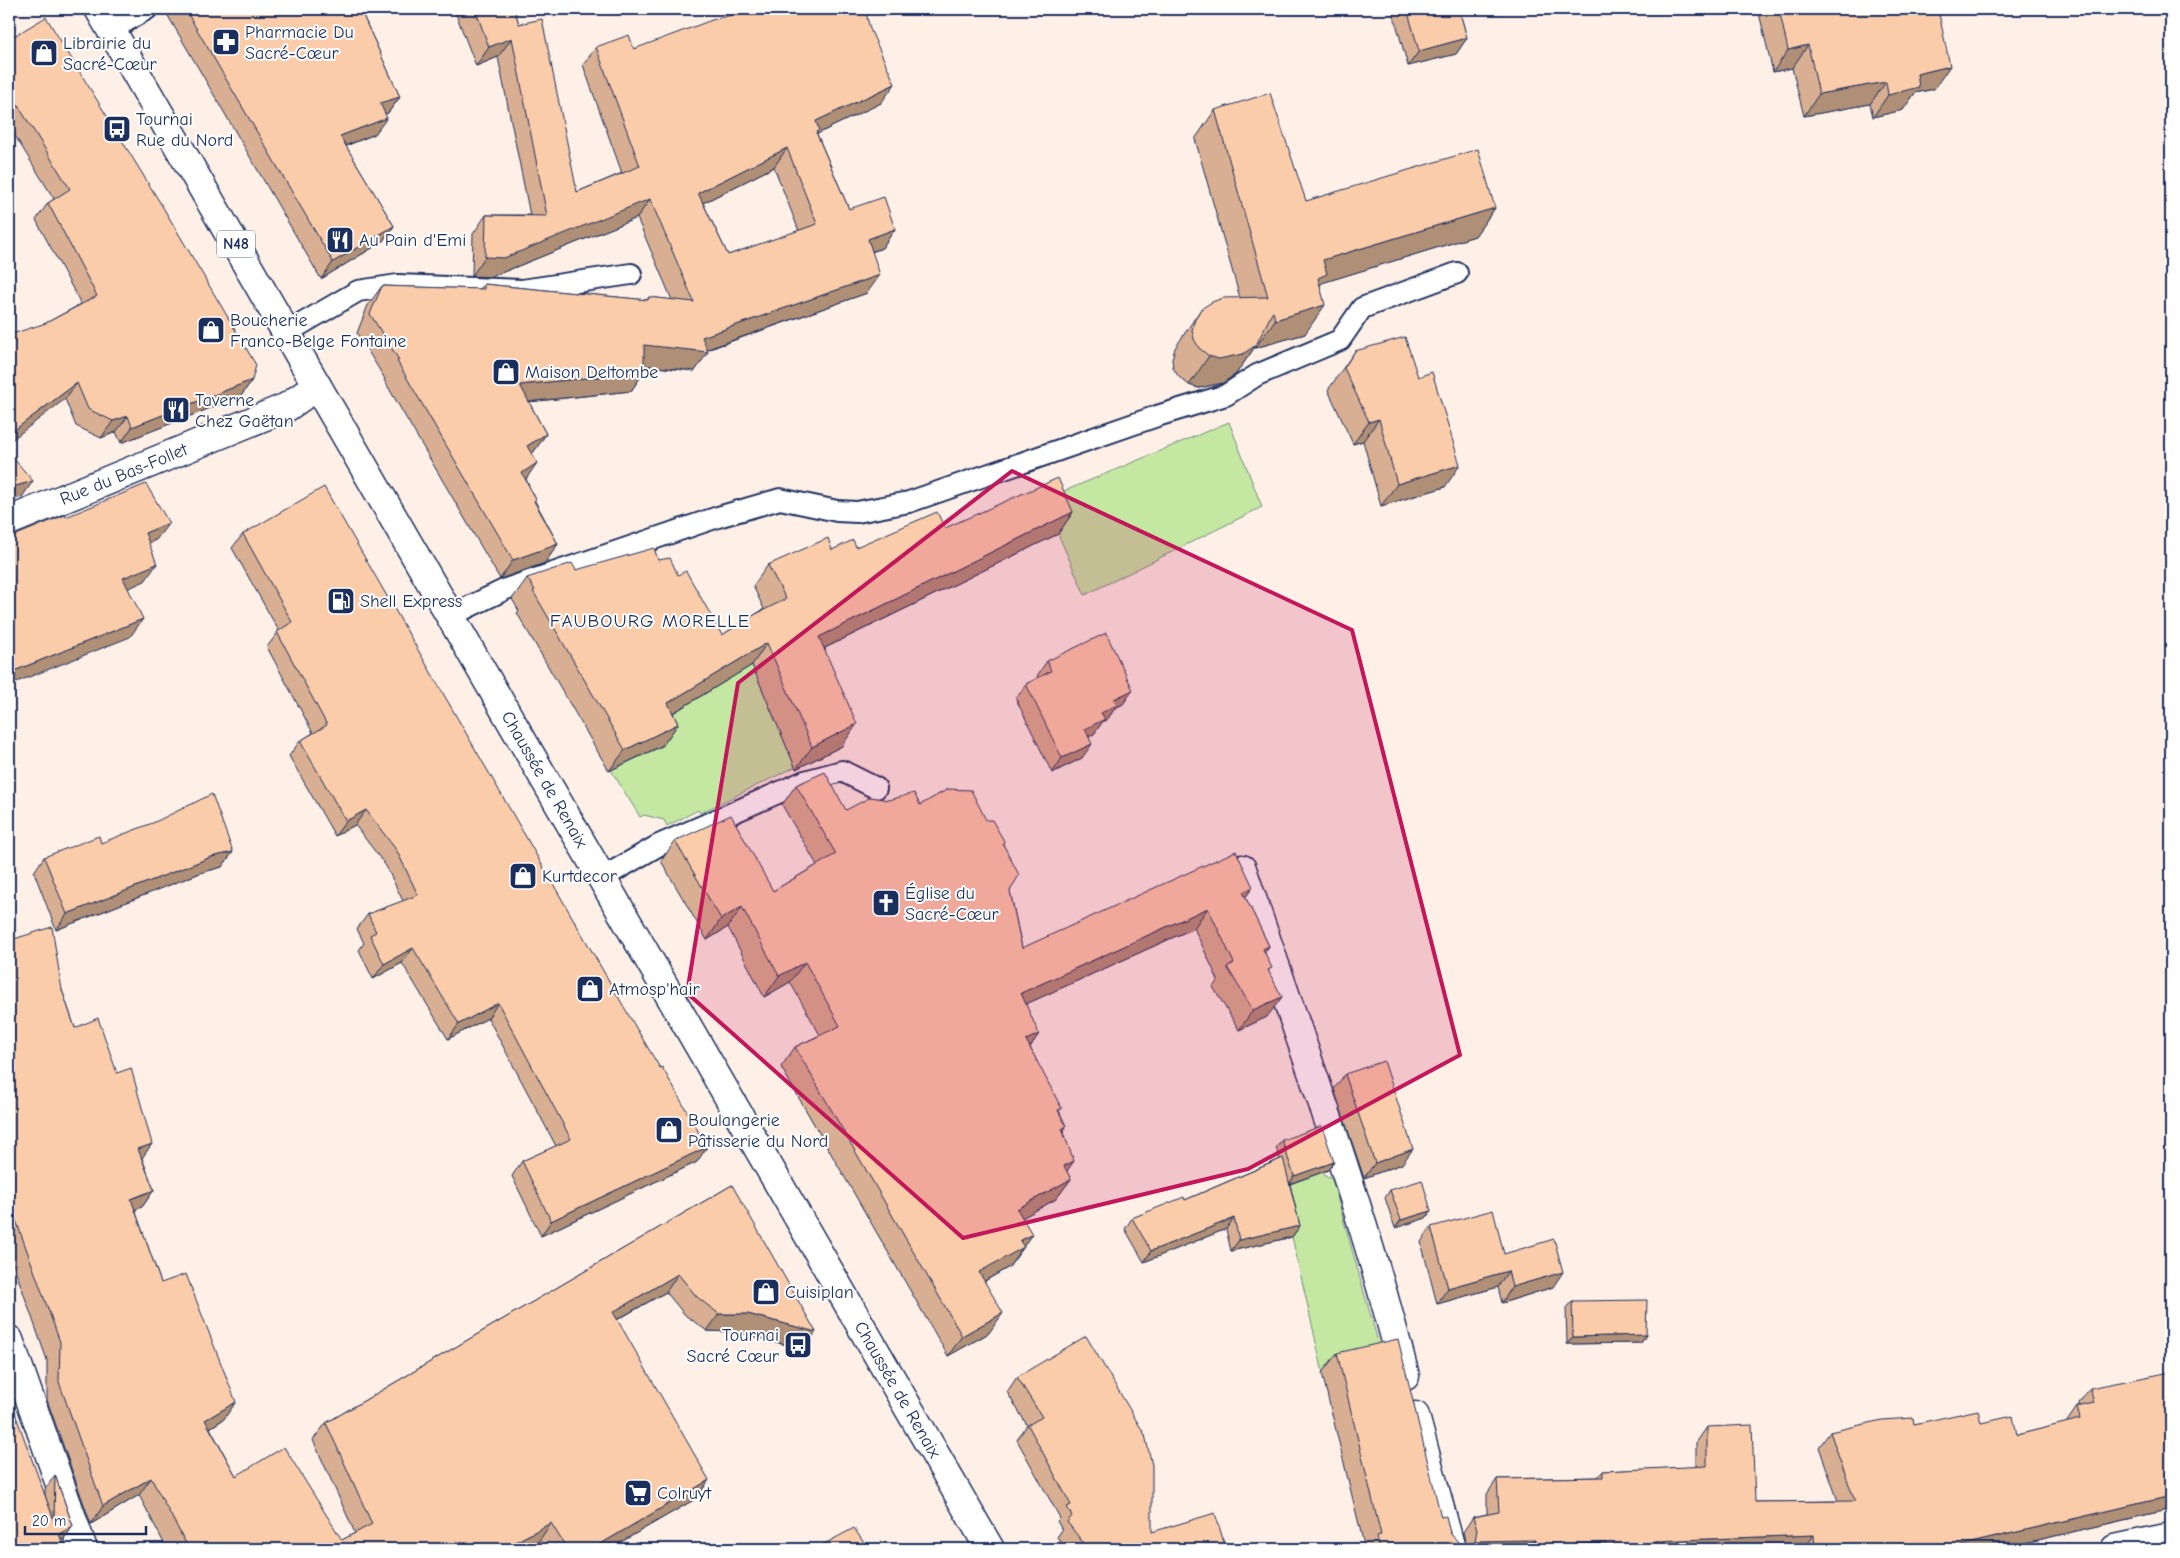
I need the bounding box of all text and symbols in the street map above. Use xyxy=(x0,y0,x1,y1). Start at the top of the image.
place label: Pharmacie Du Sacré-Cœur xyxy=(245,22,354,64)
pharmacy icon: Pharmacie Du Sacré-Cœur xyxy=(211,27,241,57)
place label: Librairie du Sacré-Cœur xyxy=(63,33,157,75)
shop icon: Librairie du Sacré-Cœur xyxy=(29,38,59,68)
place label: Tournai Rue du Nord xyxy=(136,109,233,151)
bus stop icon: Tournai Rue du Nord xyxy=(102,114,132,144)
restaurant icon: Au Pain d'Emi xyxy=(325,225,355,255)
road number: N48 xyxy=(217,230,255,258)
place label: Au Pain d'Emi xyxy=(359,230,466,251)
place label: Boucherie Franco-Belge Fontaine xyxy=(230,310,406,352)
shop icon: Boucherie Franco-Belge Fontaine xyxy=(196,315,226,345)
shop icon: Maison Deltombe xyxy=(491,357,521,387)
place label: Maison Deltombe xyxy=(525,362,658,383)
place label: Taverne Chez Gaëtan xyxy=(195,390,294,432)
restaurant icon: Taverne Chez Gaëtan xyxy=(161,395,191,425)
street label: Rue du Bas-Follet xyxy=(57,438,191,509)
fuel station icon: Shell Express xyxy=(326,586,356,616)
place label: Shell Express xyxy=(360,591,462,612)
district label: FAUBOURG MORELLE xyxy=(550,610,750,632)
street label: Chaussée de Renaix xyxy=(497,707,593,852)
shop icon: Kurtdecor xyxy=(508,861,538,891)
place label: Kurtdecor xyxy=(542,866,618,887)
place label: Église du Sacré-Cœur xyxy=(905,882,999,925)
church icon: Église du Sacré-Cœur xyxy=(871,888,901,918)
shop icon: Atmosp'hair xyxy=(575,974,605,1004)
place label: Atmosp'hair xyxy=(609,979,700,1000)
place label: Boulangerie Pâtisserie du Nord xyxy=(688,1110,828,1152)
shop icon: Boulangerie Pâtisserie du Nord xyxy=(654,1115,684,1145)
shop icon: Cuisiplan xyxy=(751,1277,781,1307)
place label: Cuisiplan xyxy=(785,1282,854,1303)
street label: Chaussée de Renaix xyxy=(850,1318,946,1462)
place label: Tournai Sacré Cœur xyxy=(687,1325,780,1367)
bus stop icon: Tournai Sacré Cœur xyxy=(783,1330,813,1360)
supermarket icon: Colruyt xyxy=(623,1478,653,1508)
place label: Colruyt xyxy=(657,1483,712,1504)
scale bar xyxy=(25,1503,146,1535)
text: 20 m xyxy=(32,1512,66,1530)

